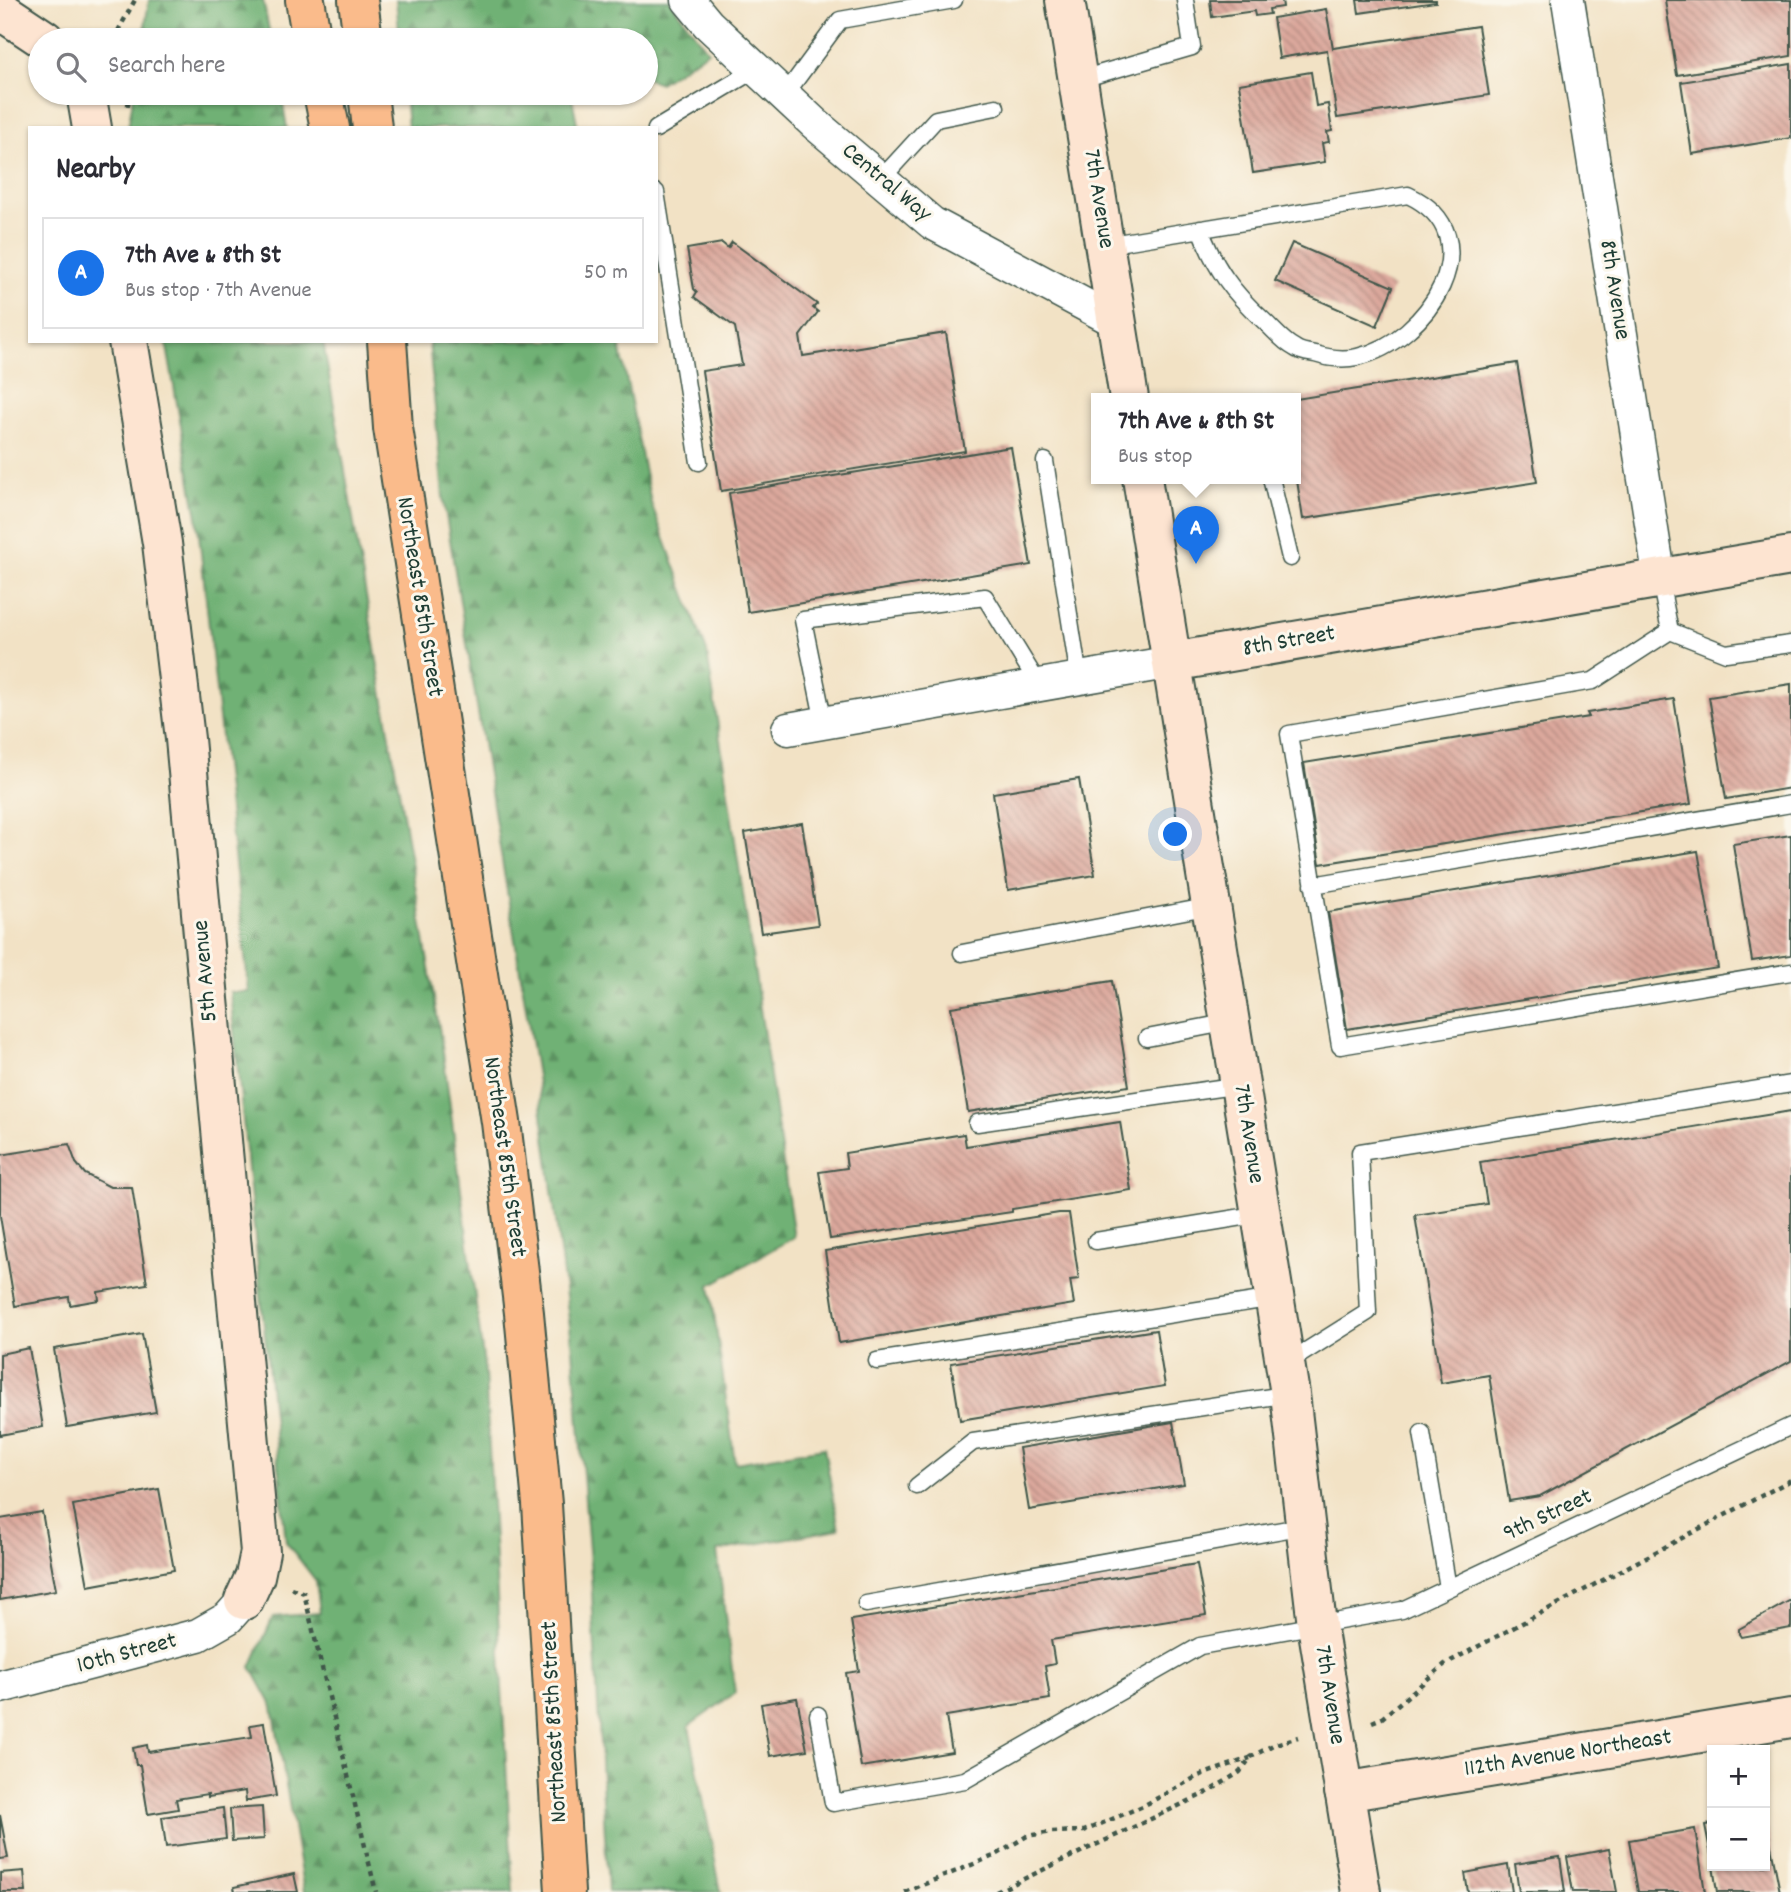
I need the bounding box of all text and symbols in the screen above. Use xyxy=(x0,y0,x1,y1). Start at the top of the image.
search box xyxy=(28,28,658,105)
icon: search xyxy=(52,48,90,86)
text: Search here xyxy=(108,48,226,85)
street label: Central Way xyxy=(834,135,939,232)
street label: 7th Avenue xyxy=(1073,147,1123,251)
text: Nearby xyxy=(56,150,134,193)
text: 7th Ave & 8th St xyxy=(125,238,281,275)
street label: 8th Avenue xyxy=(1589,238,1639,342)
text: A xyxy=(75,257,87,290)
text: 50 m xyxy=(584,257,628,290)
text: Bus stop · 7th Avenue xyxy=(125,275,312,308)
popup xyxy=(1091,393,1301,484)
text: 7th Ave & 8th St xyxy=(1118,404,1274,441)
text: Bus stop xyxy=(1118,441,1193,474)
street label: Northeast 85th Street xyxy=(386,495,452,700)
pin: A xyxy=(1173,506,1219,564)
street label: 8th Street xyxy=(1240,617,1338,667)
your location xyxy=(1158,817,1192,851)
street label: 5th Avenue xyxy=(185,919,227,1023)
street label: Northeast 85th Street xyxy=(473,1055,535,1260)
street label: 7th Avenue xyxy=(1223,1082,1273,1186)
street label: 9th Street xyxy=(1498,1481,1598,1551)
street label: Northeast 85th Street xyxy=(533,1620,577,1824)
street label: 10th Street xyxy=(73,1624,181,1684)
street label: 7th Avenue xyxy=(1304,1643,1354,1747)
street label: 112th Avenue Northeast xyxy=(1462,1721,1674,1787)
map controls xyxy=(1707,1745,1770,1871)
button: + xyxy=(1707,1745,1770,1808)
button: − xyxy=(1707,1808,1770,1871)

